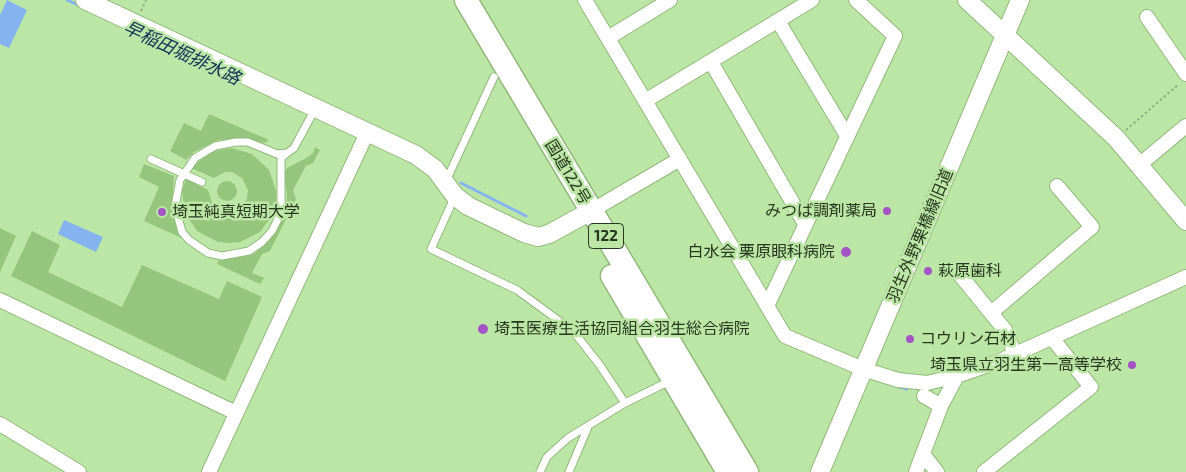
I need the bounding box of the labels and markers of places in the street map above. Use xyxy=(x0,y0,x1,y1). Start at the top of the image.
place label: みつば調剤薬局 xyxy=(765,201,877,221)
place label: 埼玉純真短期大学 xyxy=(172,202,300,222)
marker: みつば調剤薬局 xyxy=(881,205,893,217)
marker: 埼玉純真短期大学 xyxy=(156,206,168,218)
place label: 白水会 栗原眼科病院 xyxy=(687,242,835,262)
marker: 白水会 栗原眼科病院 xyxy=(839,245,853,259)
place label: 萩原歯科 xyxy=(938,261,1002,281)
marker: 萩原歯科 xyxy=(922,265,934,277)
place label: 埼玉医療生活協同組合羽生総合病院 xyxy=(494,319,750,339)
marker: 埼玉医療生活協同組合羽生総合病院 xyxy=(476,322,490,336)
place label: コウリン石材 xyxy=(920,329,1016,349)
marker: コウリン石材 xyxy=(904,333,916,345)
place label: 埼玉県立羽生第一高等学校 xyxy=(930,355,1122,375)
marker: 埼玉県立羽生第一高等学校 xyxy=(1126,359,1138,371)

